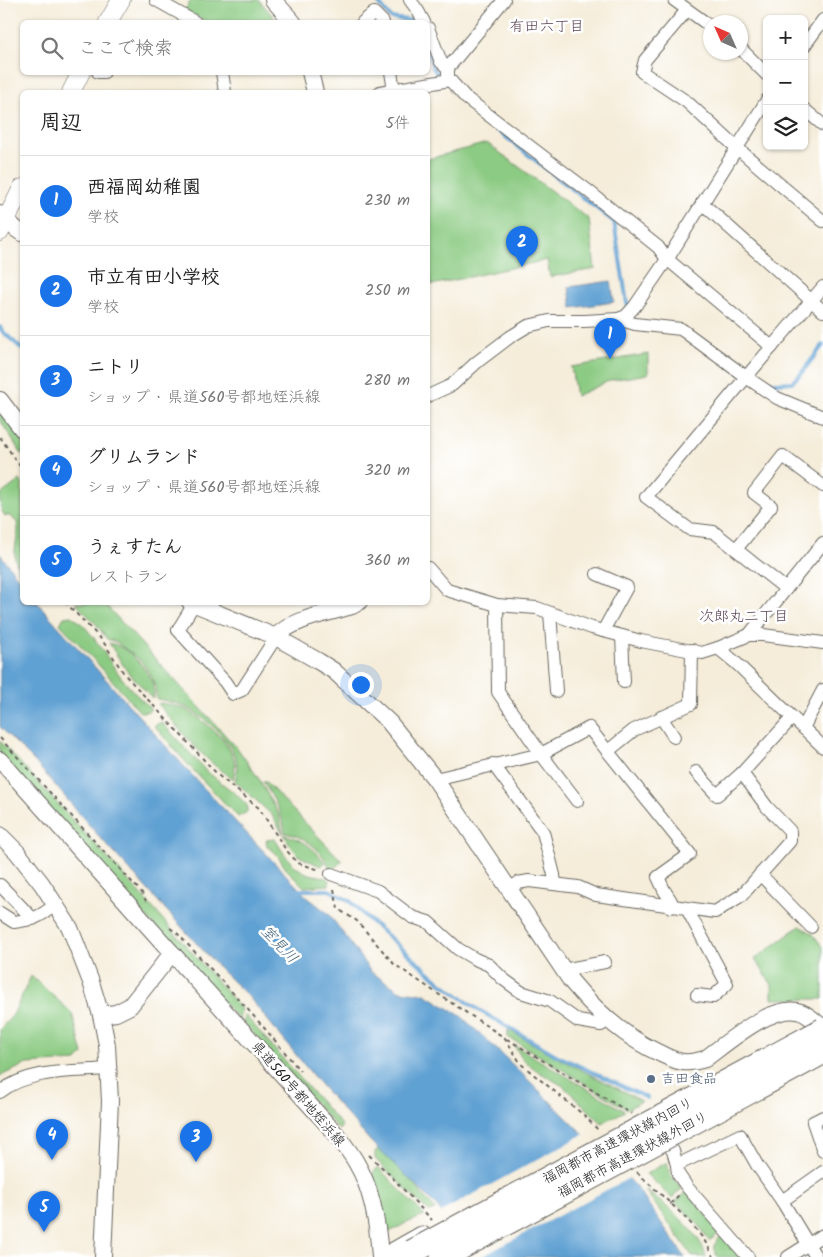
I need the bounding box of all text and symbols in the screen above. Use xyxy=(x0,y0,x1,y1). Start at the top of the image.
district label: 有田六丁目 xyxy=(509,15,585,39)
north arrow xyxy=(703,15,748,60)
map controls xyxy=(763,15,808,150)
button: + xyxy=(763,15,808,60)
search box xyxy=(20,20,430,75)
icon: search xyxy=(38,34,66,62)
text: ここで検索 xyxy=(78,34,173,64)
button: − xyxy=(763,60,808,105)
button: layers xyxy=(763,105,808,150)
text: 周辺 xyxy=(40,107,82,140)
text: 5件 xyxy=(385,111,410,136)
text: 西福岡幼稚園 xyxy=(87,173,201,203)
text: 1 xyxy=(54,188,58,213)
text: 230 m xyxy=(364,188,410,213)
text: 学校 xyxy=(87,205,119,230)
pin: 2 xyxy=(506,226,538,267)
text: 市立有田小学校 xyxy=(87,263,220,293)
text: 2 xyxy=(51,278,61,303)
text: 250 m xyxy=(365,278,410,303)
text: 学校 xyxy=(87,295,119,320)
pin: 1 xyxy=(594,318,626,359)
text: ニトリ xyxy=(87,353,144,383)
text: 3 xyxy=(52,368,60,393)
text: 280 m xyxy=(364,368,410,393)
text: ショップ · 県道560号都地姪浜線 xyxy=(87,385,320,410)
text: グリムランド xyxy=(87,443,201,473)
text: 4 xyxy=(52,458,60,483)
text: 320 m xyxy=(364,458,410,483)
text: ショップ · 県道560号都地姪浜線 xyxy=(87,475,320,500)
text: うぇすたん xyxy=(87,533,182,563)
text: 5 xyxy=(52,548,60,573)
text: 360 m xyxy=(365,548,410,573)
text: レストラン xyxy=(87,565,168,590)
district label: 次郎丸二丁目 xyxy=(699,605,789,629)
your location xyxy=(348,672,374,698)
water label: 室見川 xyxy=(255,920,303,970)
street label: 県道560号都地姪浜線 xyxy=(246,1036,350,1152)
place label: 吉田食品 xyxy=(661,1068,717,1090)
marker: 吉田食品 xyxy=(645,1073,657,1085)
street label: 福岡都市高速環状線内回り xyxy=(539,1092,697,1190)
street label: 福岡都市高速環状線外回り xyxy=(554,1106,712,1204)
pin: 4 xyxy=(36,1119,68,1160)
pin: 3 xyxy=(180,1121,212,1162)
pin: 5 xyxy=(28,1191,60,1232)

